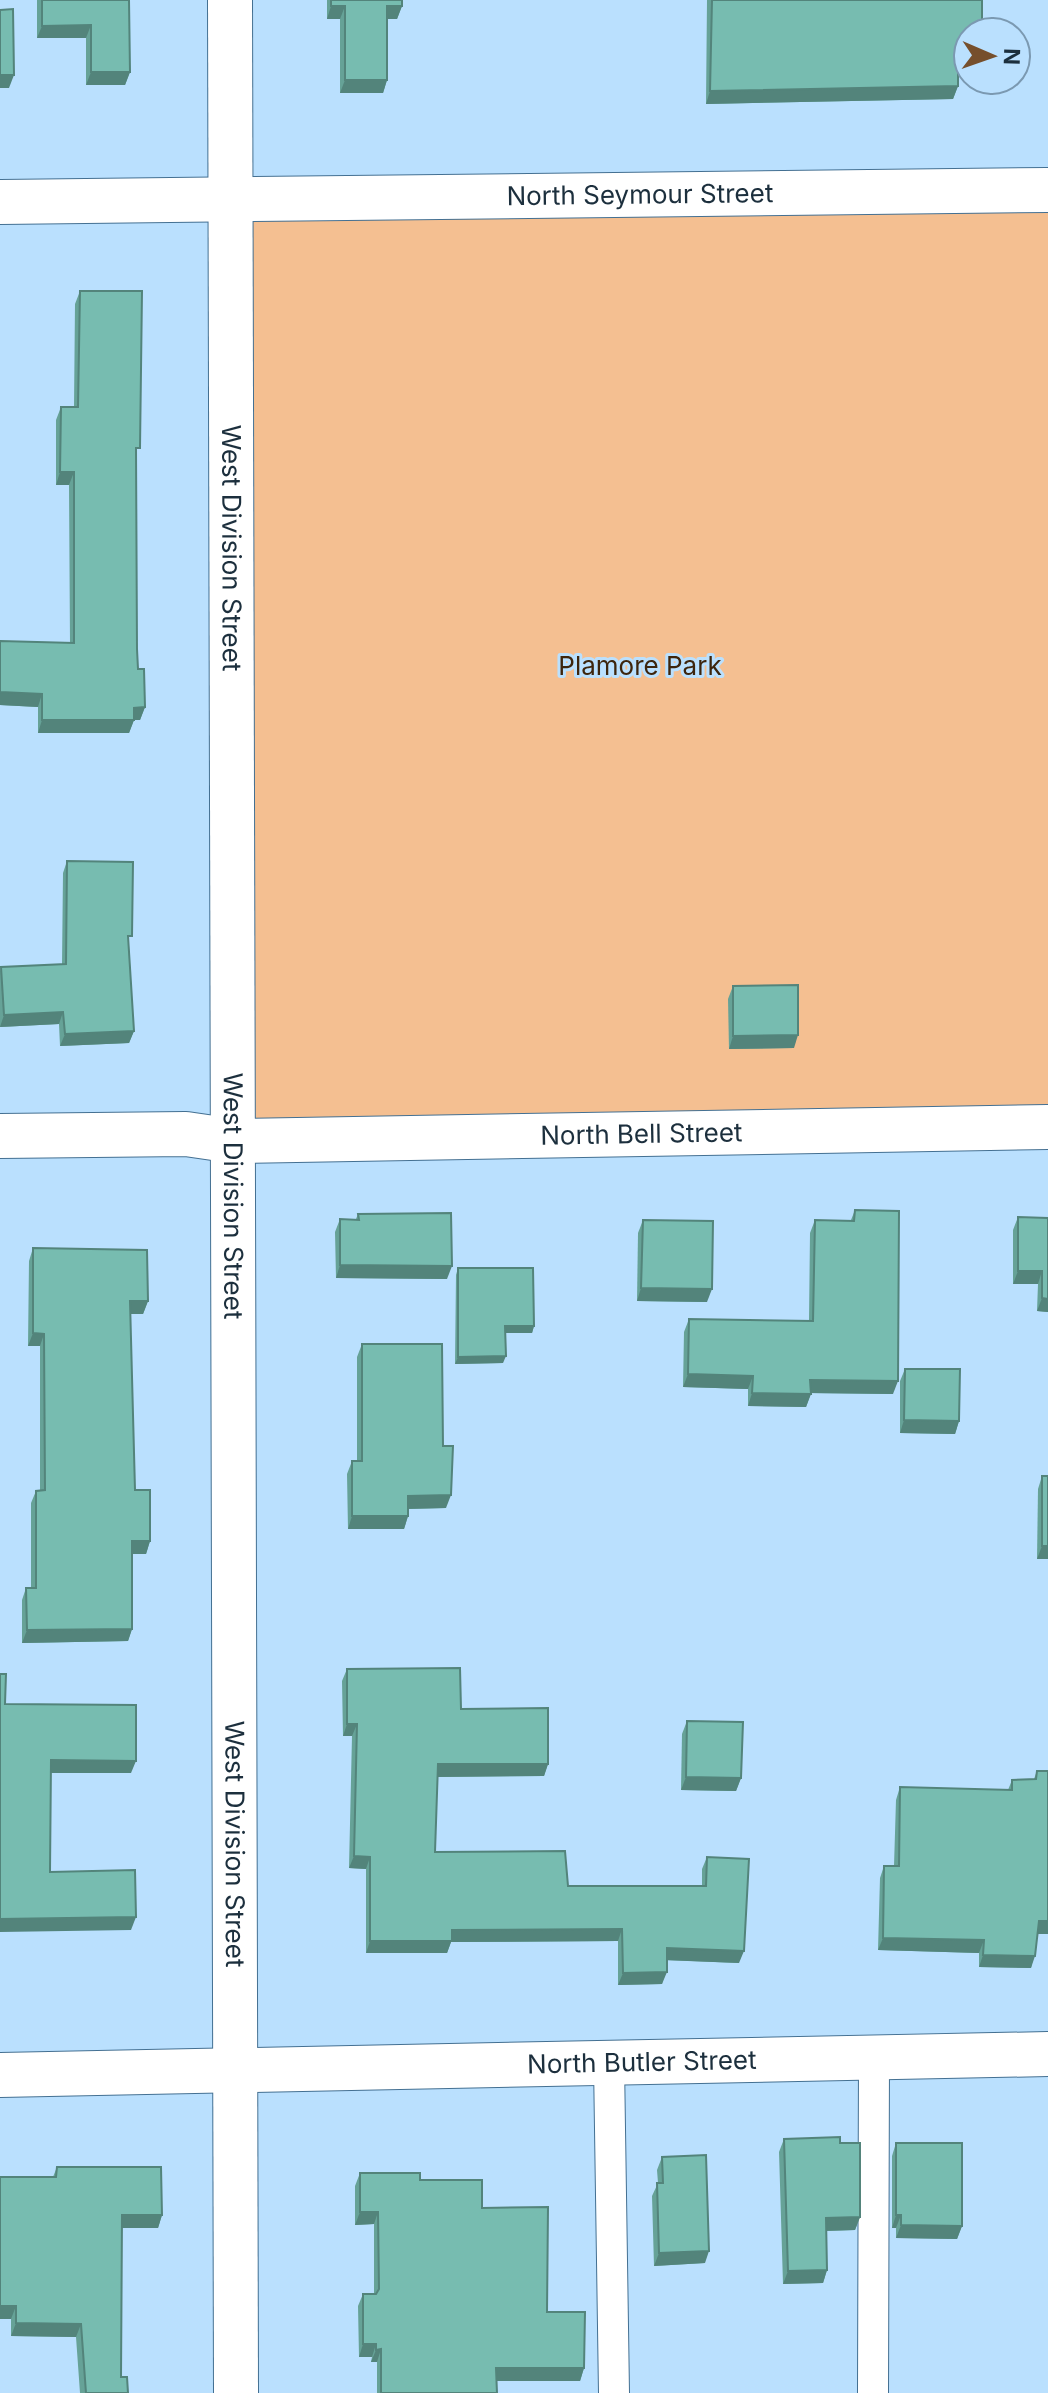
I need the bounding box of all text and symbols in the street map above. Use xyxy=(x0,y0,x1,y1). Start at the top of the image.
north arrow xyxy=(952,16,1032,96)
text: N xyxy=(999,48,1025,66)
street label: North Seymour Street xyxy=(506,177,774,211)
street label: West Division Street xyxy=(216,425,248,671)
park label: Plamore Park xyxy=(558,650,722,681)
street label: West Division Street xyxy=(218,1073,249,1319)
street label: North Bell Street xyxy=(540,1116,743,1151)
street label: West Division Street xyxy=(219,1721,251,1967)
street label: North Butler Street xyxy=(527,2044,757,2079)

